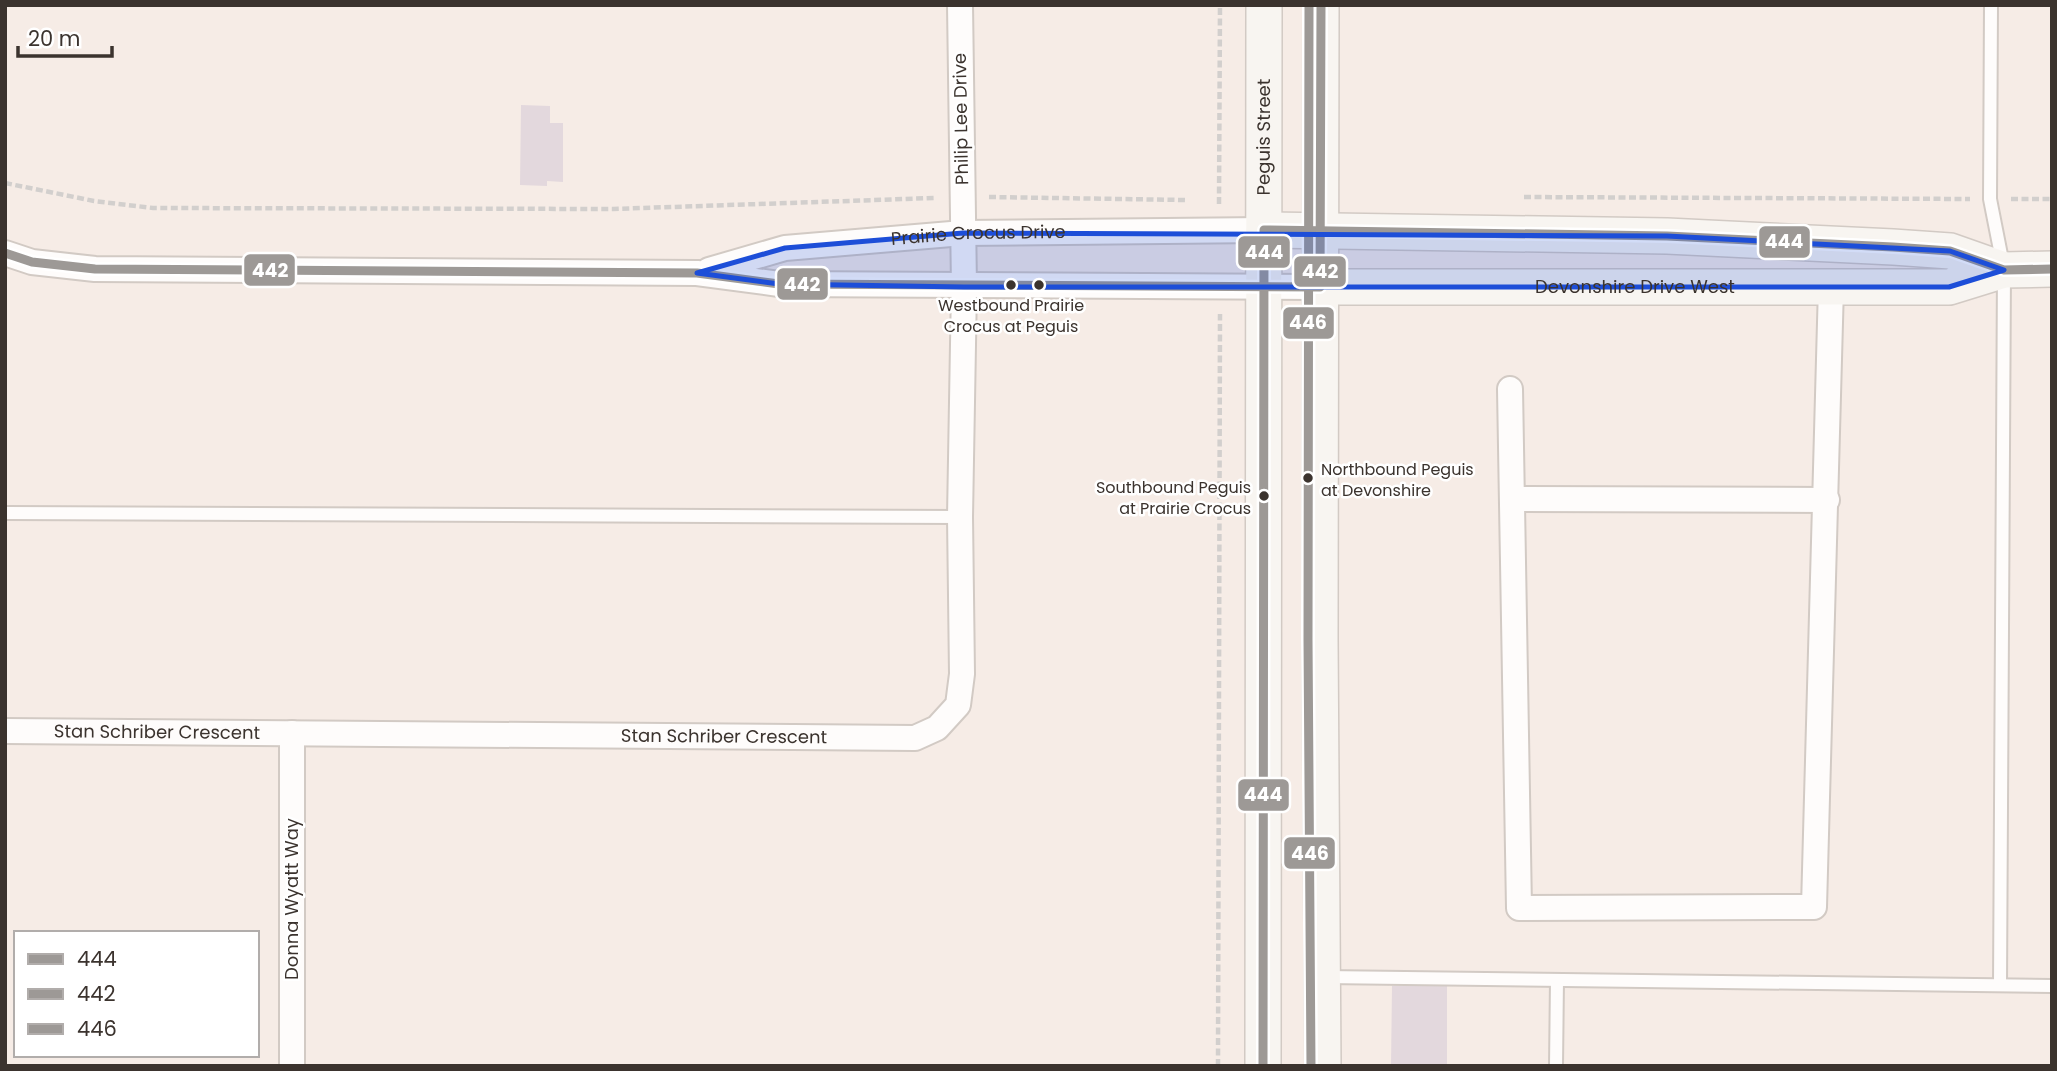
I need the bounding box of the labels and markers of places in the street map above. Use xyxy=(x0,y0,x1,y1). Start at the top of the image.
marker: Westbound Prairie Crocus at Peguis xyxy=(1004,278,1018,292)
unlabelled marker xyxy=(1032,278,1046,292)
place label: Westbound Prairie Crocus at Peguis xyxy=(938,294,1084,338)
place label: Northbound Peguis at Devonshire xyxy=(1321,458,1474,502)
marker: Northbound Peguis at Devonshire xyxy=(1301,471,1315,485)
place label: Southbound Peguis at Prairie Crocus xyxy=(1096,476,1251,520)
marker: Southbound Peguis at Prairie Crocus xyxy=(1257,489,1271,503)

